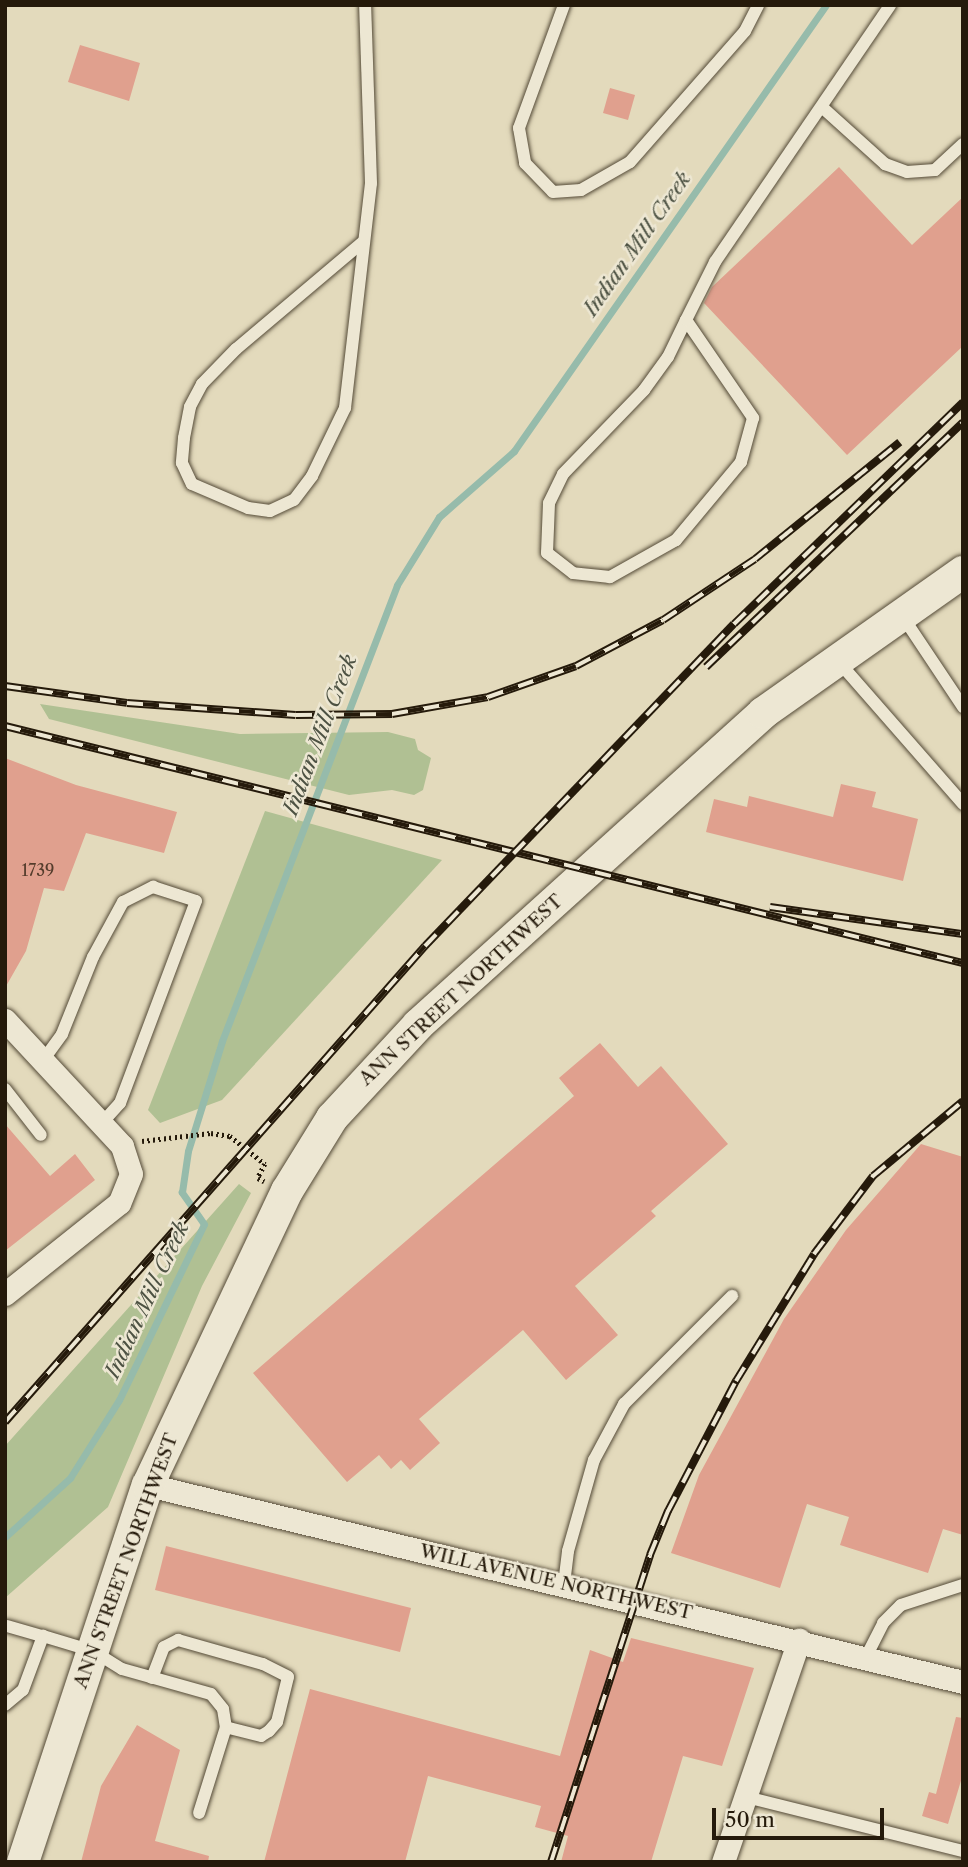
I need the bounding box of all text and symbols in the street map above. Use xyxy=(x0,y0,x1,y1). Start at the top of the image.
water label: Indian Mill Creek xyxy=(578,167,696,321)
water label: Indian Mill Creek xyxy=(278,651,362,819)
house number: 1739 xyxy=(22,860,54,880)
street label: ANN STREET NORTHWEST xyxy=(354,890,568,1090)
water label: Indian Mill Creek xyxy=(100,1218,194,1382)
street label: ANN STREET NORTHWEST xyxy=(69,1430,183,1692)
street label: WILL AVENUE NORTHWEST xyxy=(417,1539,695,1625)
scale bar xyxy=(716,1794,888,1838)
text: 50 m xyxy=(725,1807,775,1832)

